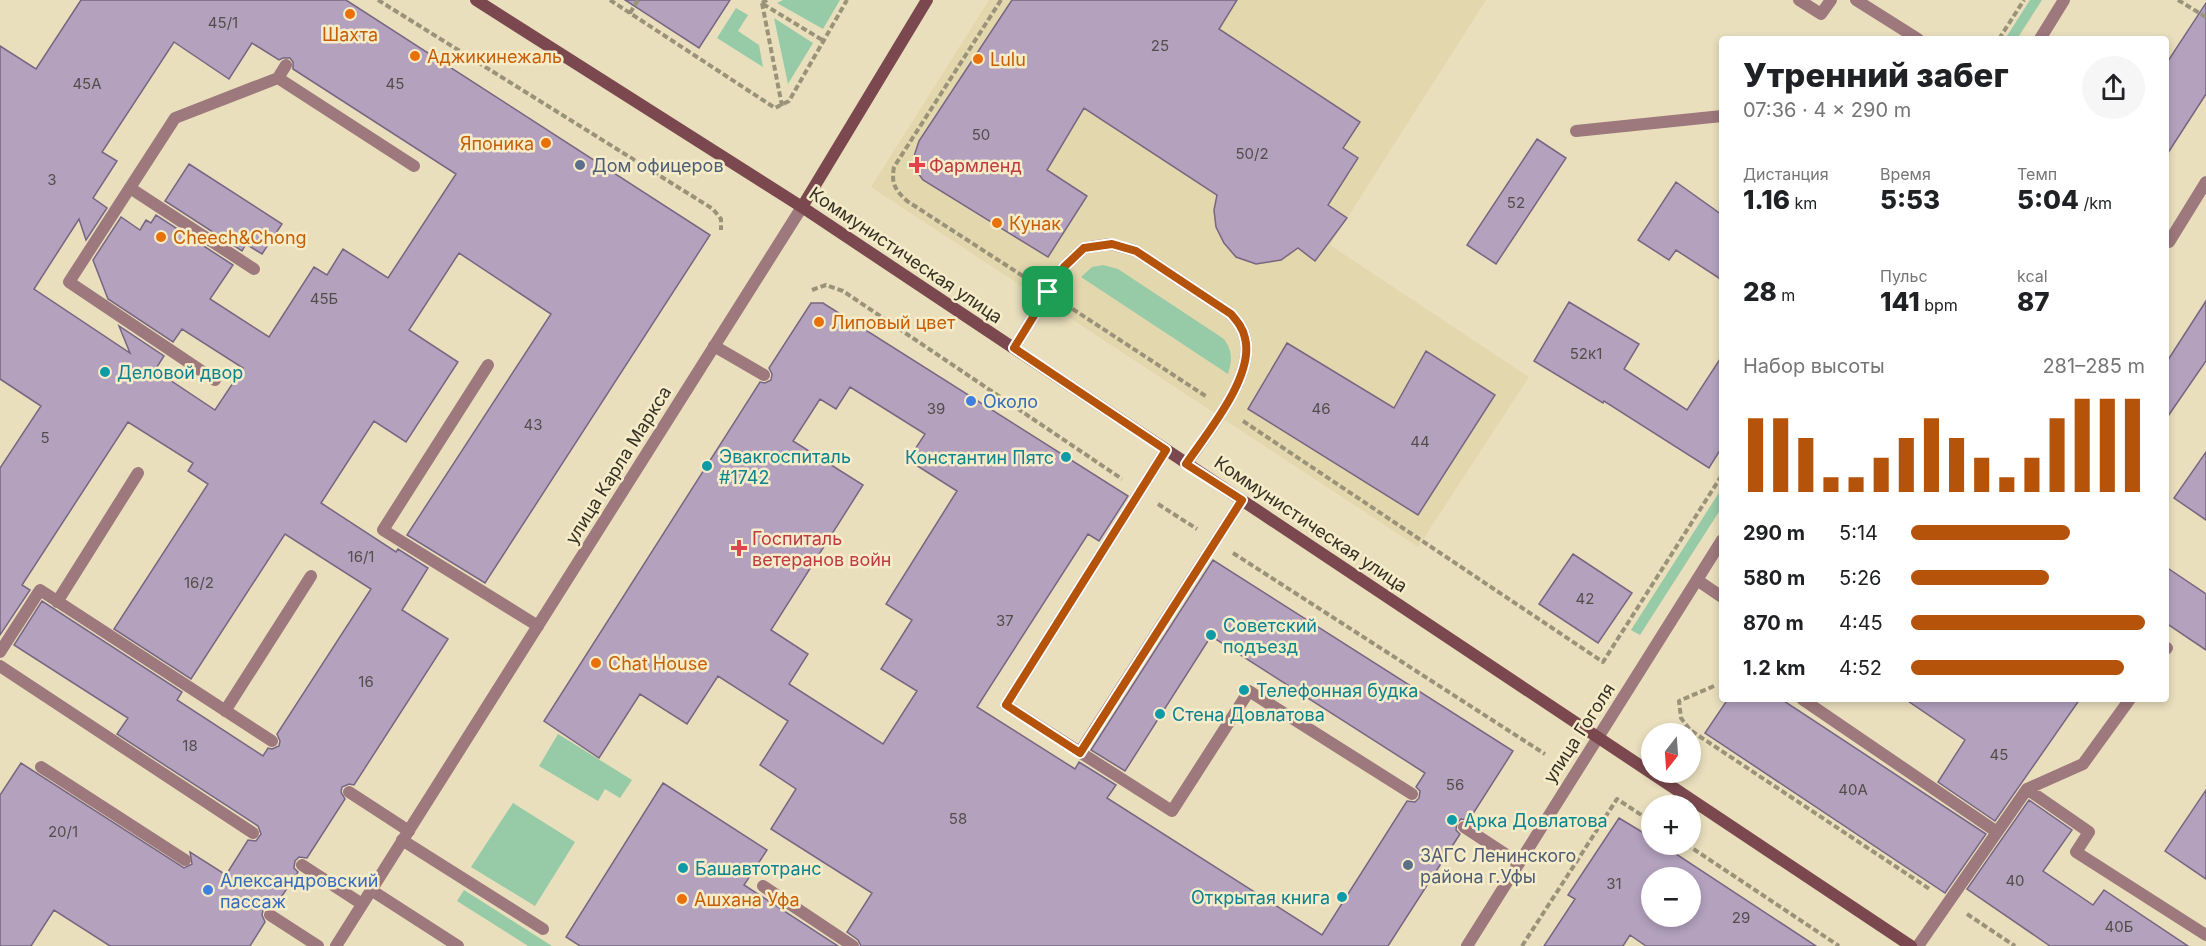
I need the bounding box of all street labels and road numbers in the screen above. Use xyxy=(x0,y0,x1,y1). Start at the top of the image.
street label: Коммунистическая улица xyxy=(806,183,1006,327)
street label: улица Карла Маркса xyxy=(561,382,675,548)
street label: Коммунистическая улица xyxy=(1211,452,1411,596)
street label: улица Гоголя xyxy=(1539,679,1619,787)

